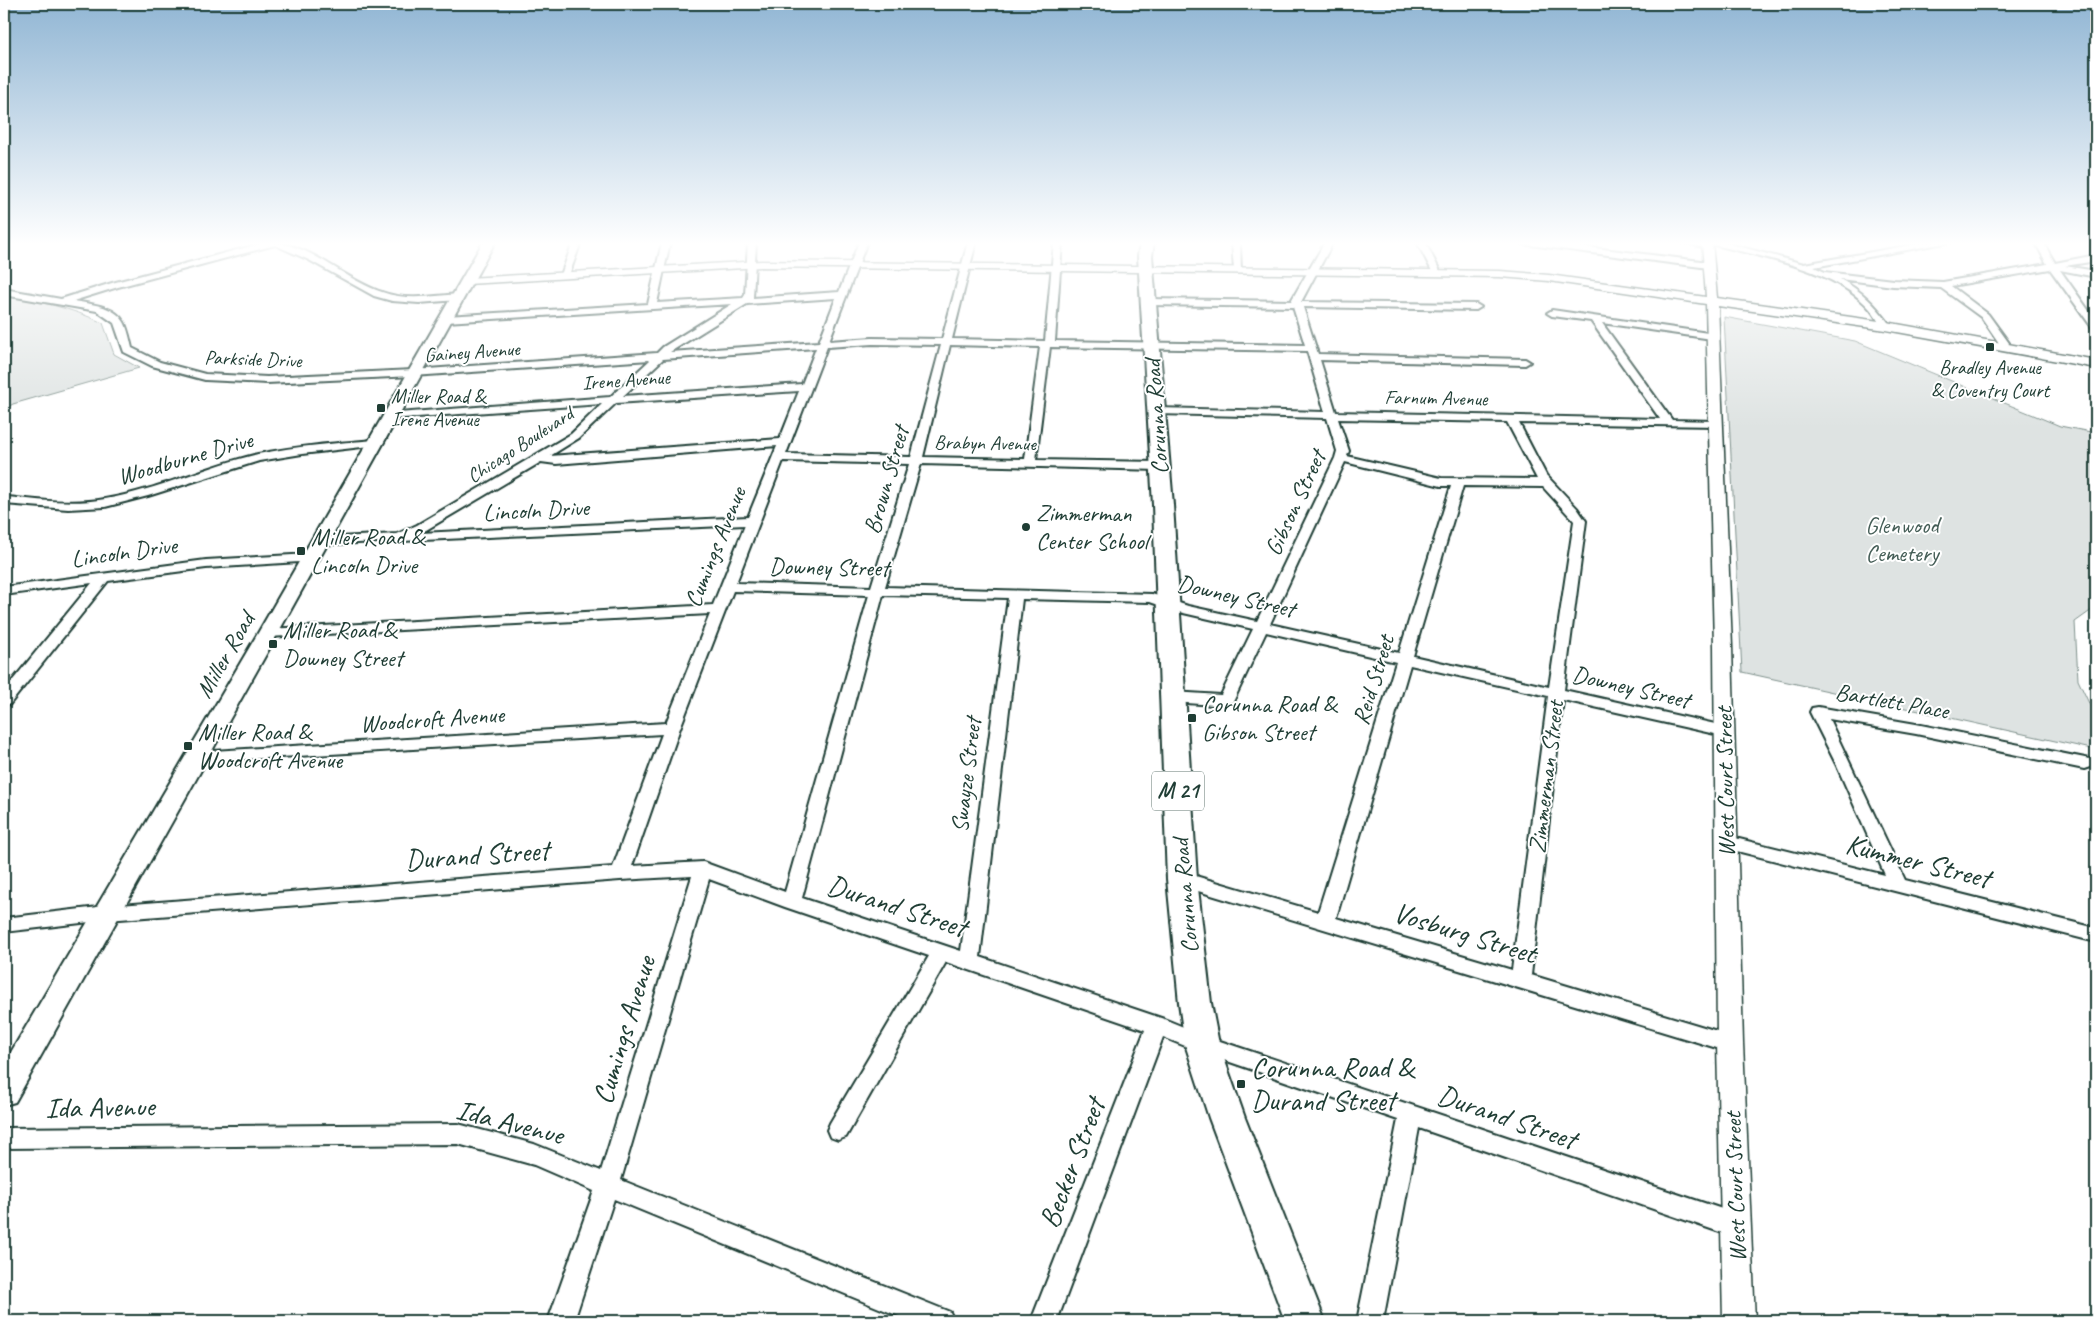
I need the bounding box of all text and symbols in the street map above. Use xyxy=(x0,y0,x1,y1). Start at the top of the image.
street label: Gainey Avenue xyxy=(424,336,522,368)
marker: Bradley Avenue & Coventry Court xyxy=(1984,341,1996,353)
street label: Parkside Drive xyxy=(204,345,303,373)
street label: Corunna Road xyxy=(1137,355,1175,475)
place label: Bradley Avenue & Coventry Court xyxy=(1931,355,2051,403)
street label: Irene Avenue xyxy=(581,364,672,396)
place label: Miller Road & Irene Avenue xyxy=(391,384,488,432)
street label: Farnum Avenue xyxy=(1384,385,1489,411)
street label: Chicago Boulevard xyxy=(462,400,580,489)
marker: Miller Road & Irene Avenue xyxy=(375,402,387,414)
street label: Brown Street xyxy=(856,420,916,537)
street label: Woodburne Drive xyxy=(114,424,258,492)
street label: Brabyn Avenue xyxy=(934,430,1038,456)
street label: Gibson Street xyxy=(1258,443,1334,560)
street label: Cumings Avenue xyxy=(677,481,753,611)
street label: Lincoln Drive xyxy=(482,492,592,528)
place label: Zimmerman Center School xyxy=(1036,498,1152,556)
park label: Glenwood Cemetery xyxy=(1865,510,1942,568)
marker: Zimmerman Center School xyxy=(1020,521,1032,533)
place label: Miller Road & Lincoln Drive xyxy=(311,522,426,580)
street label: Lincoln Drive xyxy=(69,529,181,574)
marker: Miller Road & Lincoln Drive xyxy=(295,545,307,557)
street label: Downey Street xyxy=(769,551,892,583)
street label: Downey Street xyxy=(1174,568,1301,625)
street label: Miller Road xyxy=(189,604,263,703)
place label: Miller Road & Downey Street xyxy=(283,615,406,673)
street label: Reid Street xyxy=(1345,630,1401,728)
marker: Miller Road & Downey Street xyxy=(267,638,279,650)
street label: Downey Street xyxy=(1569,659,1696,716)
street label: Bartlett Place xyxy=(1833,676,1953,726)
place label: Corunna Road & Gibson Street xyxy=(1202,689,1339,747)
street label: Zimmerman Street xyxy=(1522,697,1570,855)
street label: Woodcroft Avenue xyxy=(359,699,507,739)
street label: West Court Street xyxy=(1709,705,1741,857)
marker: Corunna Road & Gibson Street xyxy=(1186,712,1198,724)
street label: Swayze Street xyxy=(944,713,988,834)
place label: Miller Road & Woodcroft Avenue xyxy=(198,717,344,775)
marker: Miller Road & Woodcroft Avenue xyxy=(182,740,194,752)
road number: M 21 xyxy=(1152,771,1204,810)
street label: Kummer Street xyxy=(1842,825,1998,898)
street label: Durand Street xyxy=(404,831,555,878)
street label: Corunna Road xyxy=(1165,834,1205,954)
street label: Durand Street xyxy=(823,866,975,947)
street label: Vosburg Street xyxy=(1389,894,1543,973)
street label: Cumings Avenue xyxy=(584,950,664,1108)
place label: Corunna Road & Durand Street xyxy=(1251,1049,1417,1119)
street label: Durand Street xyxy=(1433,1076,1585,1159)
marker: Corunna Road & Durand Street xyxy=(1235,1078,1247,1090)
street label: Ida Avenue xyxy=(45,1088,157,1126)
street label: Becker Street xyxy=(1030,1089,1115,1233)
street label: Ida Avenue xyxy=(453,1091,570,1154)
street label: West Court Street xyxy=(1717,1110,1753,1262)

